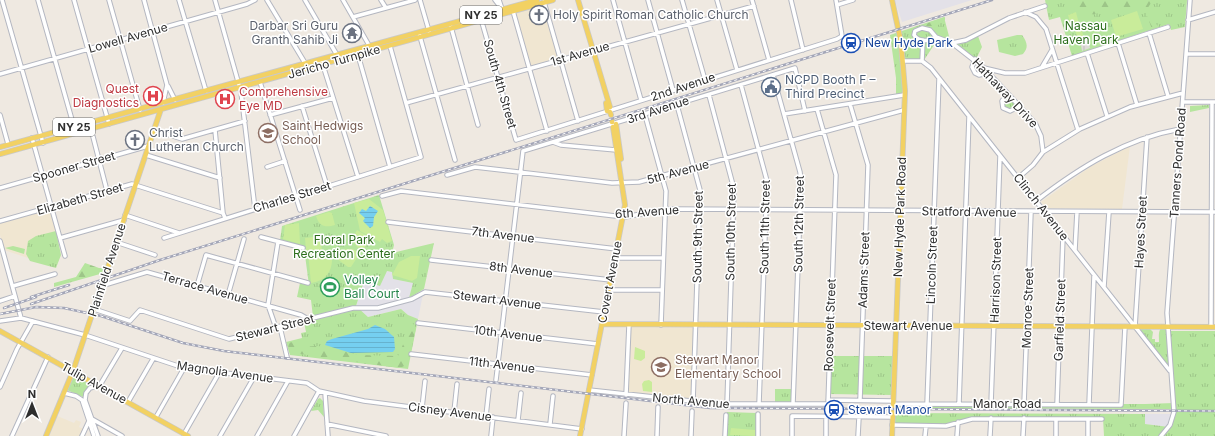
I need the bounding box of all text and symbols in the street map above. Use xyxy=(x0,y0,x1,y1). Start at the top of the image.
church icon: Holy Spirit Roman Catholic Church xyxy=(528,4,550,26)
road number: NY 25 xyxy=(460,6,502,24)
place label: Holy Spirit Roman Catholic Church xyxy=(553,7,749,22)
place label: Darbar Sri Guru Granth Sahib Ji xyxy=(249,18,338,47)
park label: Nassau Haven Park xyxy=(1053,18,1119,47)
street label: Lowell Avenue xyxy=(87,19,169,56)
temple icon: Darbar Sri Guru Granth Sahib Ji xyxy=(341,22,363,44)
station icon: New Hyde Park xyxy=(840,32,862,54)
place label: New Hyde Park xyxy=(865,35,953,50)
street label: South 4th Street xyxy=(481,37,520,130)
street label: 1st Avenue xyxy=(549,38,611,69)
street label: Jericho Turnpike xyxy=(286,41,382,82)
street label: Hathaway Drive xyxy=(969,55,1041,131)
street label: 2nd Avenue xyxy=(649,69,717,104)
place label: NCPD Booth F – Third Precinct xyxy=(785,72,876,101)
public building icon: NCPD Booth F – Third Precinct xyxy=(760,76,782,98)
place label: Quest Diagnostics xyxy=(73,81,139,110)
place label: Comprehensive Eye MD xyxy=(239,84,328,113)
hospital icon: Quest Diagnostics xyxy=(142,85,164,107)
hospital icon: Comprehensive Eye MD xyxy=(214,88,236,110)
street label: 3rd Avenue xyxy=(625,92,691,127)
street label: Tanners Pond Road xyxy=(1166,107,1189,219)
road number: NY 25 xyxy=(53,118,95,136)
place label: Saint Hedwigs School xyxy=(282,118,363,147)
school or university icon: Saint Hedwigs School xyxy=(257,122,279,144)
place label: Christ Lutheran Church xyxy=(149,125,244,154)
church icon: Christ Lutheran Church xyxy=(124,129,146,151)
street label: Spooner Street xyxy=(31,148,117,185)
street label: 5th Avenue xyxy=(645,156,711,187)
street label: New Hyde Park Road xyxy=(890,157,909,277)
street label: Clinch Avenue xyxy=(1011,170,1072,243)
street label: South 12th Street xyxy=(790,175,807,273)
street label: Charles Street xyxy=(251,178,333,216)
street label: Elizabeth Street xyxy=(35,179,125,218)
street label: South 11th Street xyxy=(756,180,773,274)
street label: South 10th Street xyxy=(722,183,739,281)
street label: South 9th Street xyxy=(689,191,706,283)
street label: Hayes Street xyxy=(1131,195,1150,269)
street label: 6th Avenue xyxy=(615,202,679,221)
street label: Stratford Avenue xyxy=(921,203,1017,220)
street label: Plainfield Avenue xyxy=(84,221,129,318)
street label: 7th Avenue xyxy=(471,223,535,246)
street label: Lincoln Street xyxy=(923,226,940,304)
street label: Adams Street xyxy=(855,231,872,308)
park label: Floral Park Recreation Center xyxy=(293,232,396,261)
street label: Harrison Street xyxy=(987,237,1004,323)
street label: Covert Avenue xyxy=(594,240,625,324)
street label: 8th Avenue xyxy=(488,258,554,281)
street label: Monroe Street xyxy=(1019,267,1036,349)
street label: Terrace Avenue xyxy=(160,268,250,307)
place label: Volley Ball Court xyxy=(344,272,400,301)
sports icon: Volley Ball Court xyxy=(319,276,341,298)
street label: Roosevelt Street xyxy=(820,278,839,372)
street label: Garfield Street xyxy=(1051,279,1068,361)
street label: Stewart Avenue xyxy=(452,287,542,312)
street label: Stewart Street xyxy=(234,310,316,345)
street label: Stewart Avenue xyxy=(863,318,953,333)
street label: 10th Avenue xyxy=(473,322,543,345)
place label: Stewart Manor Elementary School xyxy=(675,352,781,381)
street label: 11th Avenue xyxy=(468,353,536,376)
school or university icon: Stewart Manor Elementary School xyxy=(650,356,672,378)
street label: Magnolia Avenue xyxy=(176,357,274,386)
street label: Tulip Avenue xyxy=(59,358,130,407)
north arrow xyxy=(12,384,52,424)
text: N xyxy=(28,387,36,401)
street label: North Avenue xyxy=(652,390,730,411)
street label: Manor Road xyxy=(973,396,1041,411)
street label: Cisney Avenue xyxy=(407,399,493,424)
station icon: Stewart Manor xyxy=(823,399,845,421)
place label: Stewart Manor xyxy=(848,402,932,417)

